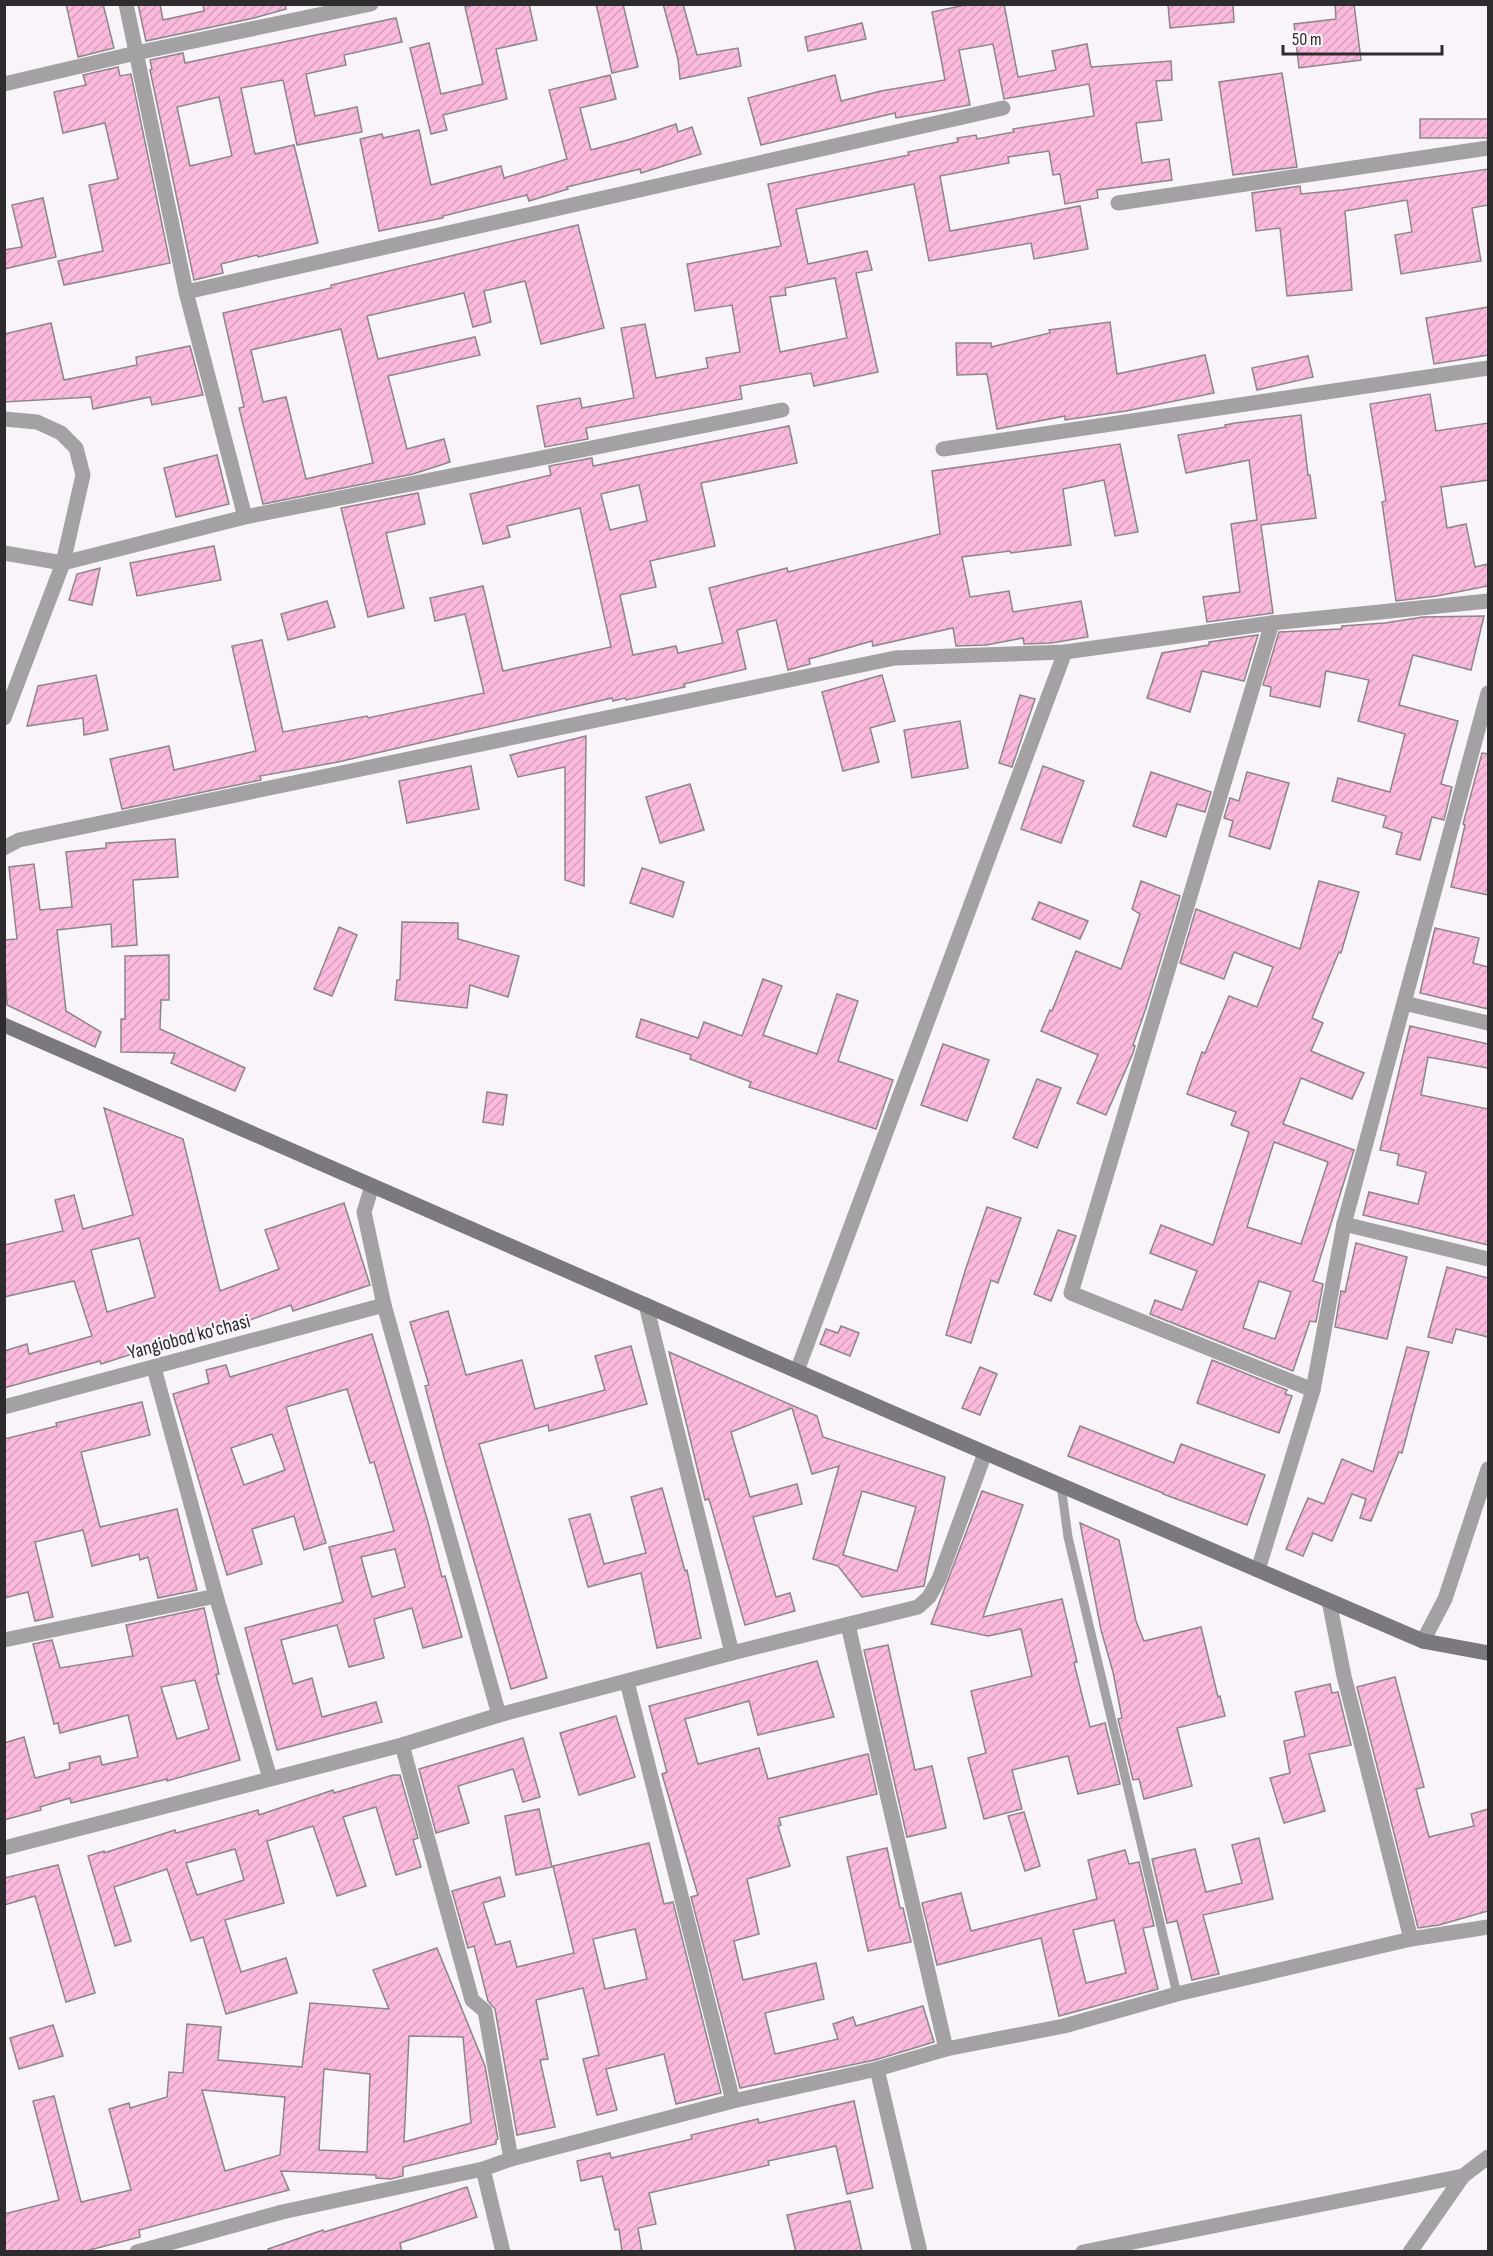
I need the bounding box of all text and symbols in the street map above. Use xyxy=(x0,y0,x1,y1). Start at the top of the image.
scale bar xyxy=(1283,18,1442,56)
text: 50 m xyxy=(1292,29,1322,50)
street label: Yangiobod ko'chasi xyxy=(125,1309,253,1365)

